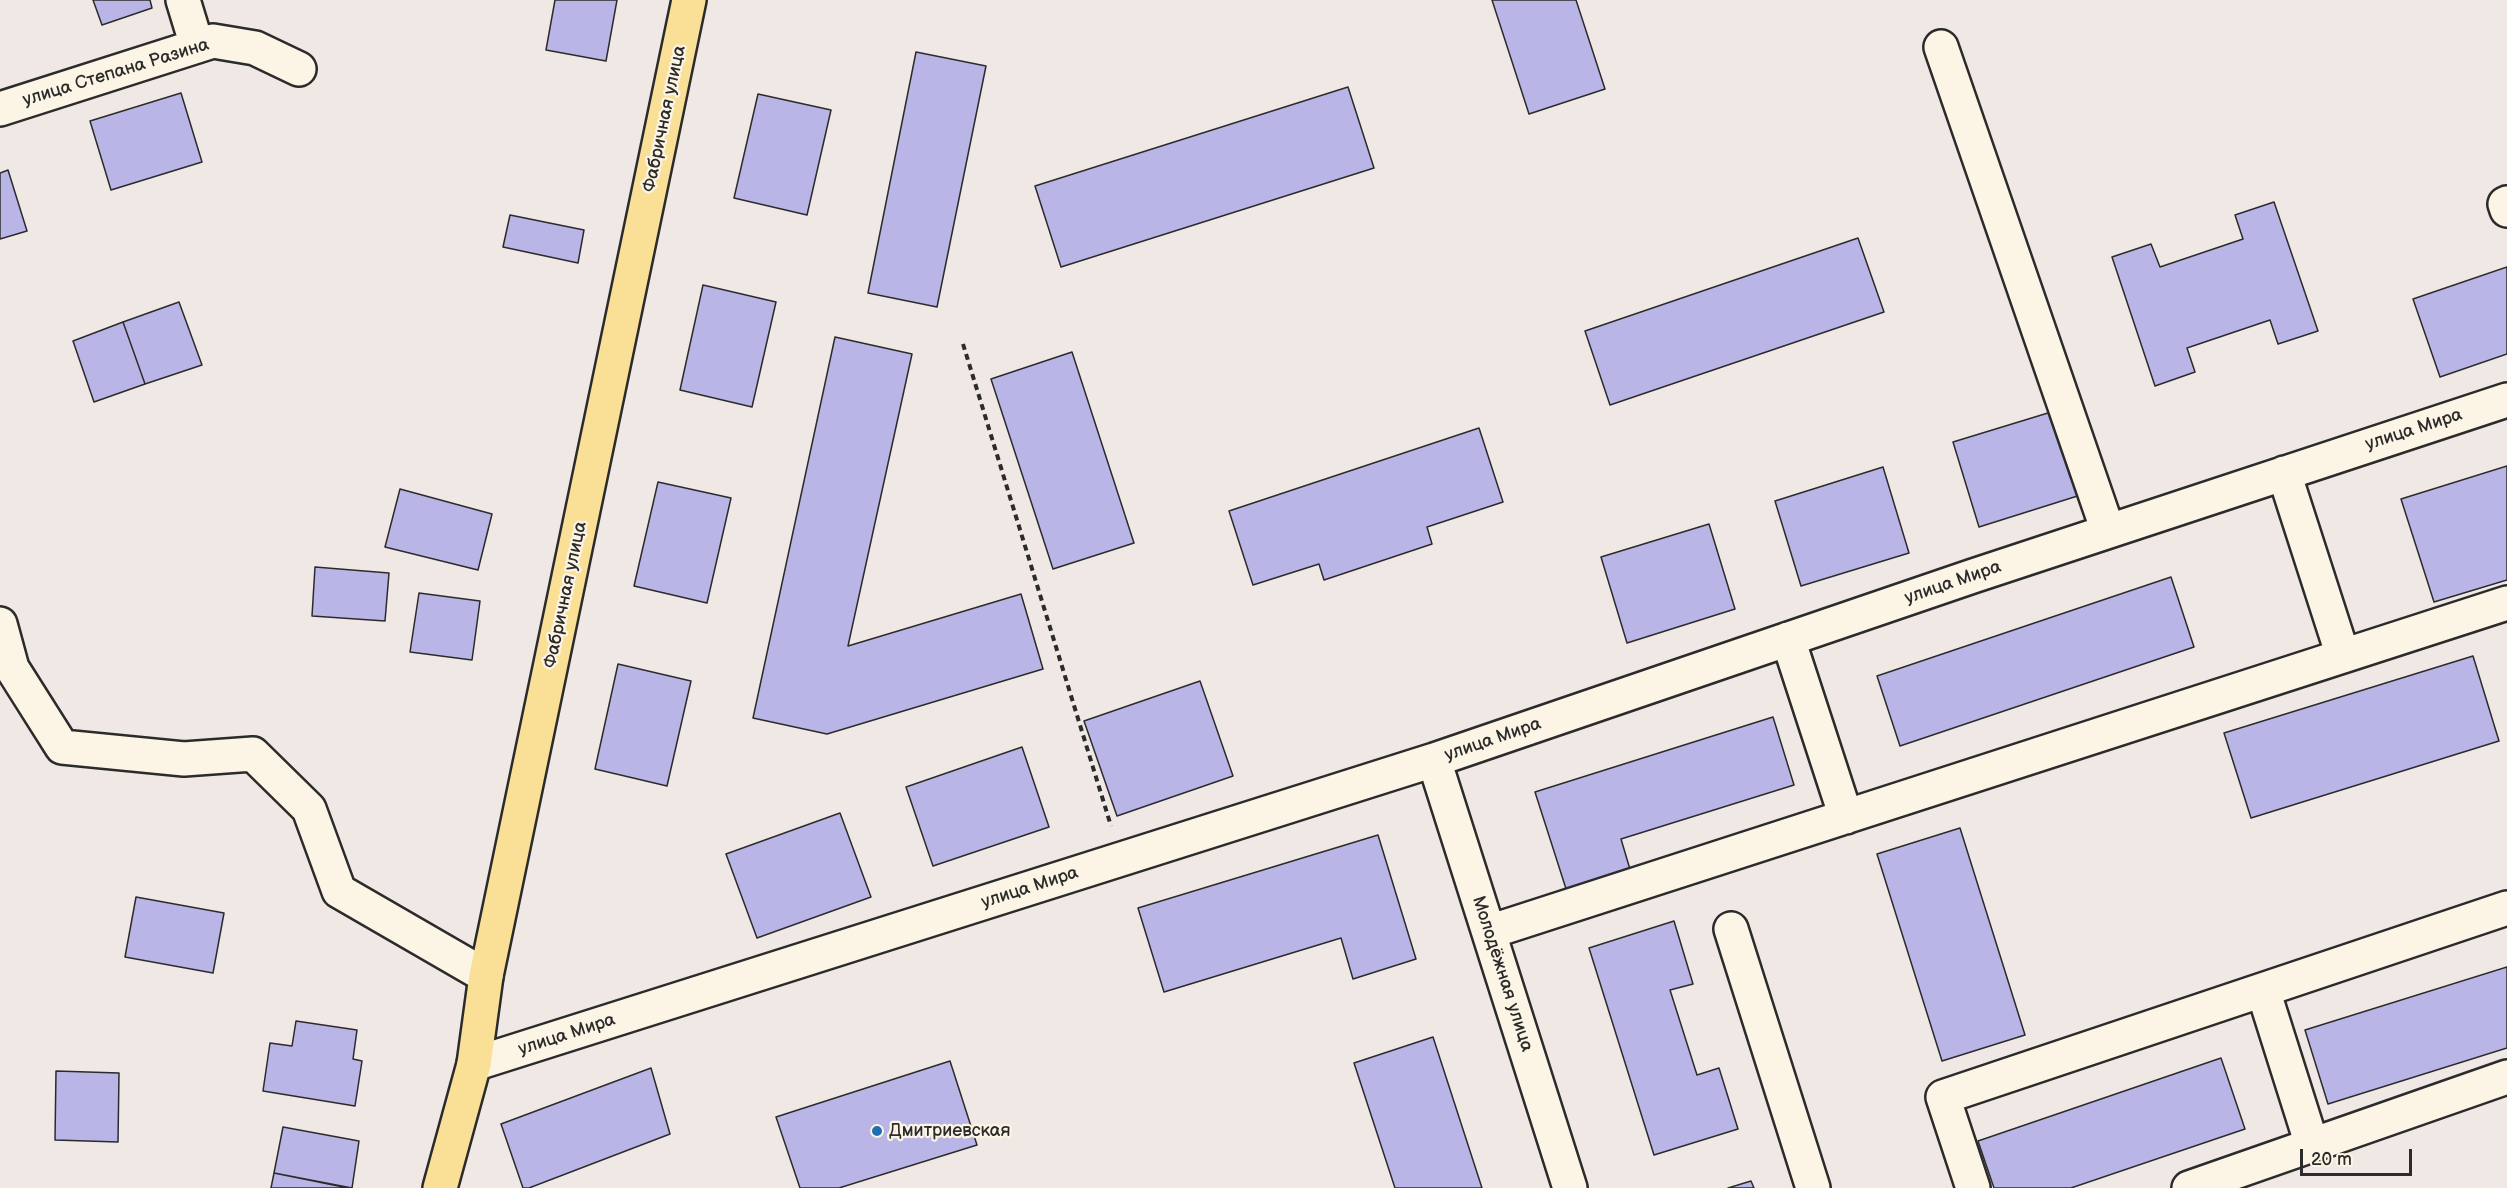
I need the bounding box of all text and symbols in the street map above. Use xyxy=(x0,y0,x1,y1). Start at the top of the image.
street label: улица Степана Разина xyxy=(20,34,212,112)
street label: Фабричная улица xyxy=(639,44,691,194)
street label: улица Мира xyxy=(2363,404,2465,456)
street label: Фабричная улица xyxy=(540,520,592,670)
street label: улица Мира xyxy=(1902,556,2004,610)
street label: улица Мира xyxy=(1442,713,1544,767)
street label: улица Мира xyxy=(979,862,1081,914)
street label: Молодёжная улица xyxy=(1467,894,1537,1054)
street label: улица Мира xyxy=(516,1009,618,1061)
place label: Дмитриевская xyxy=(889,1120,1010,1142)
marker: Дмитриевская xyxy=(870,1124,884,1138)
scale bar xyxy=(2303,1137,2416,1175)
text: 20 m xyxy=(2311,1149,2352,1170)

